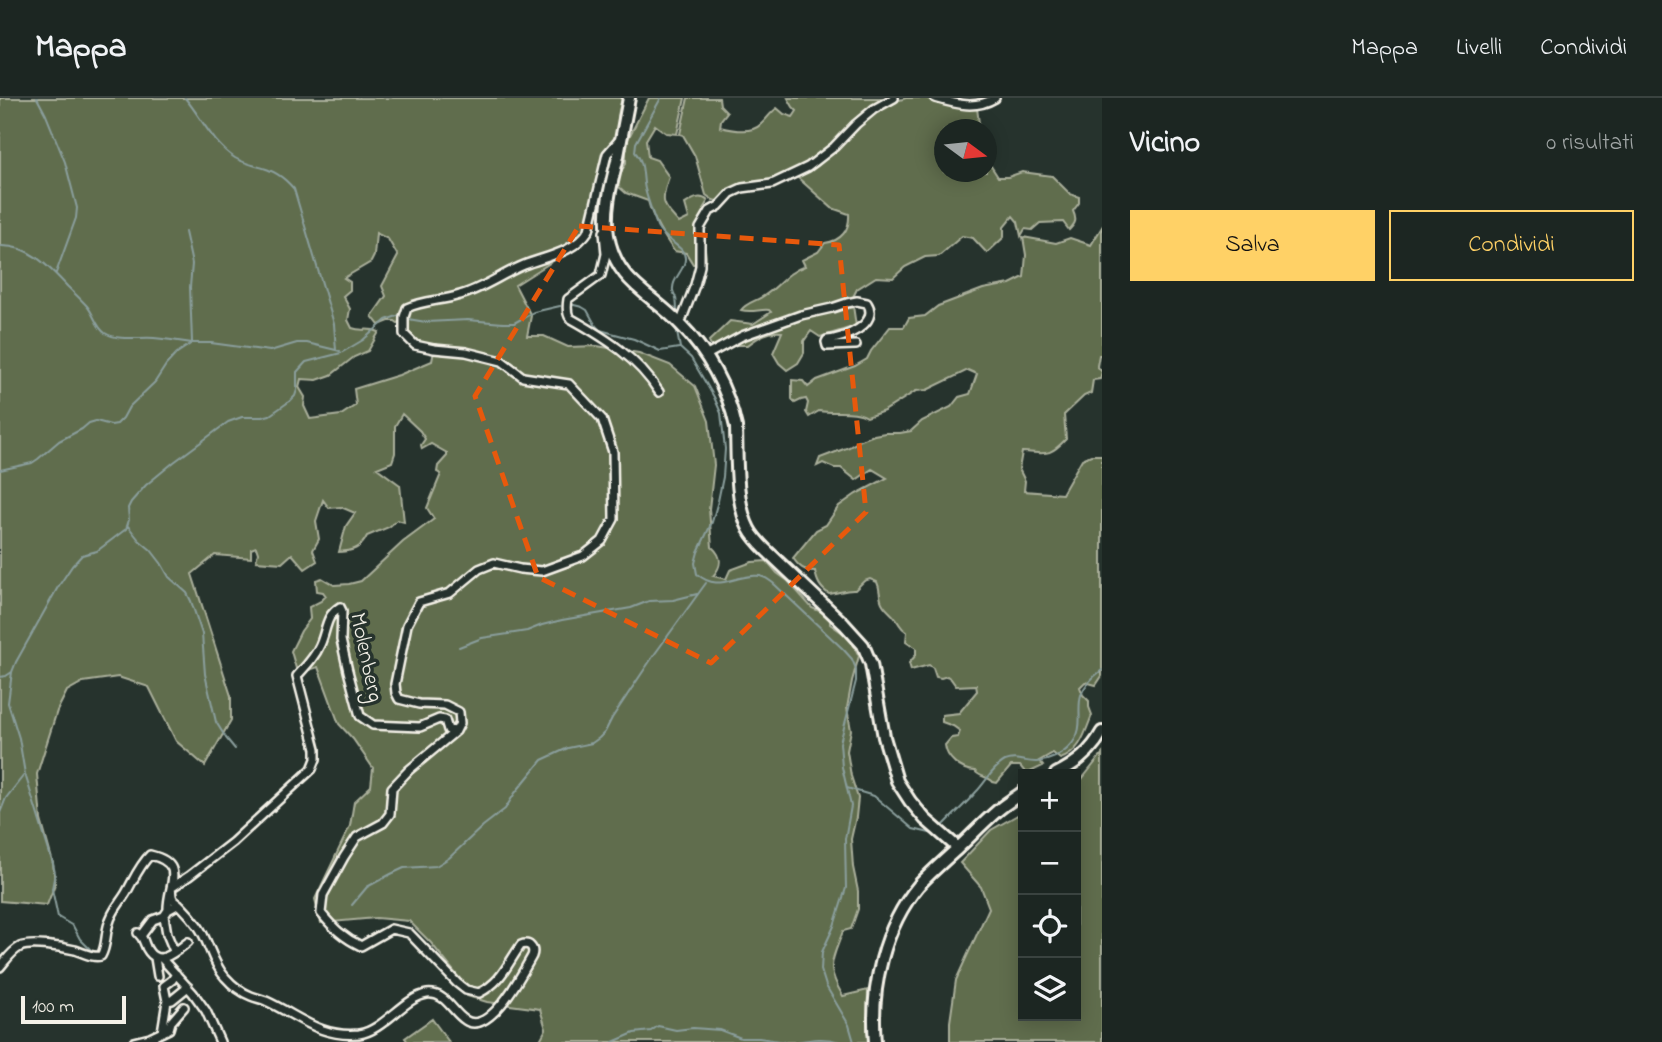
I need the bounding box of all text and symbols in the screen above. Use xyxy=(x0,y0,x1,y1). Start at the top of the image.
text: Mappa xyxy=(35,24,127,72)
text: Mappa xyxy=(1351,31,1418,66)
text: Livelli xyxy=(1456,31,1502,66)
text: Condividi xyxy=(1540,31,1627,66)
north arrow xyxy=(934,119,997,182)
text: Vicino xyxy=(1130,122,1200,166)
text: 0 risultati xyxy=(1546,127,1634,160)
button: Salva xyxy=(1130,210,1375,281)
button: Condividi xyxy=(1389,210,1634,281)
street label: Molenberg xyxy=(339,610,391,706)
map controls xyxy=(1018,769,1081,1021)
button: + xyxy=(1018,769,1081,832)
button: − xyxy=(1018,832,1081,895)
button: locate xyxy=(1018,895,1081,958)
button: layers xyxy=(1018,958,1081,1021)
scale bar xyxy=(21,993,126,1025)
text: 100 m xyxy=(32,994,74,1021)

